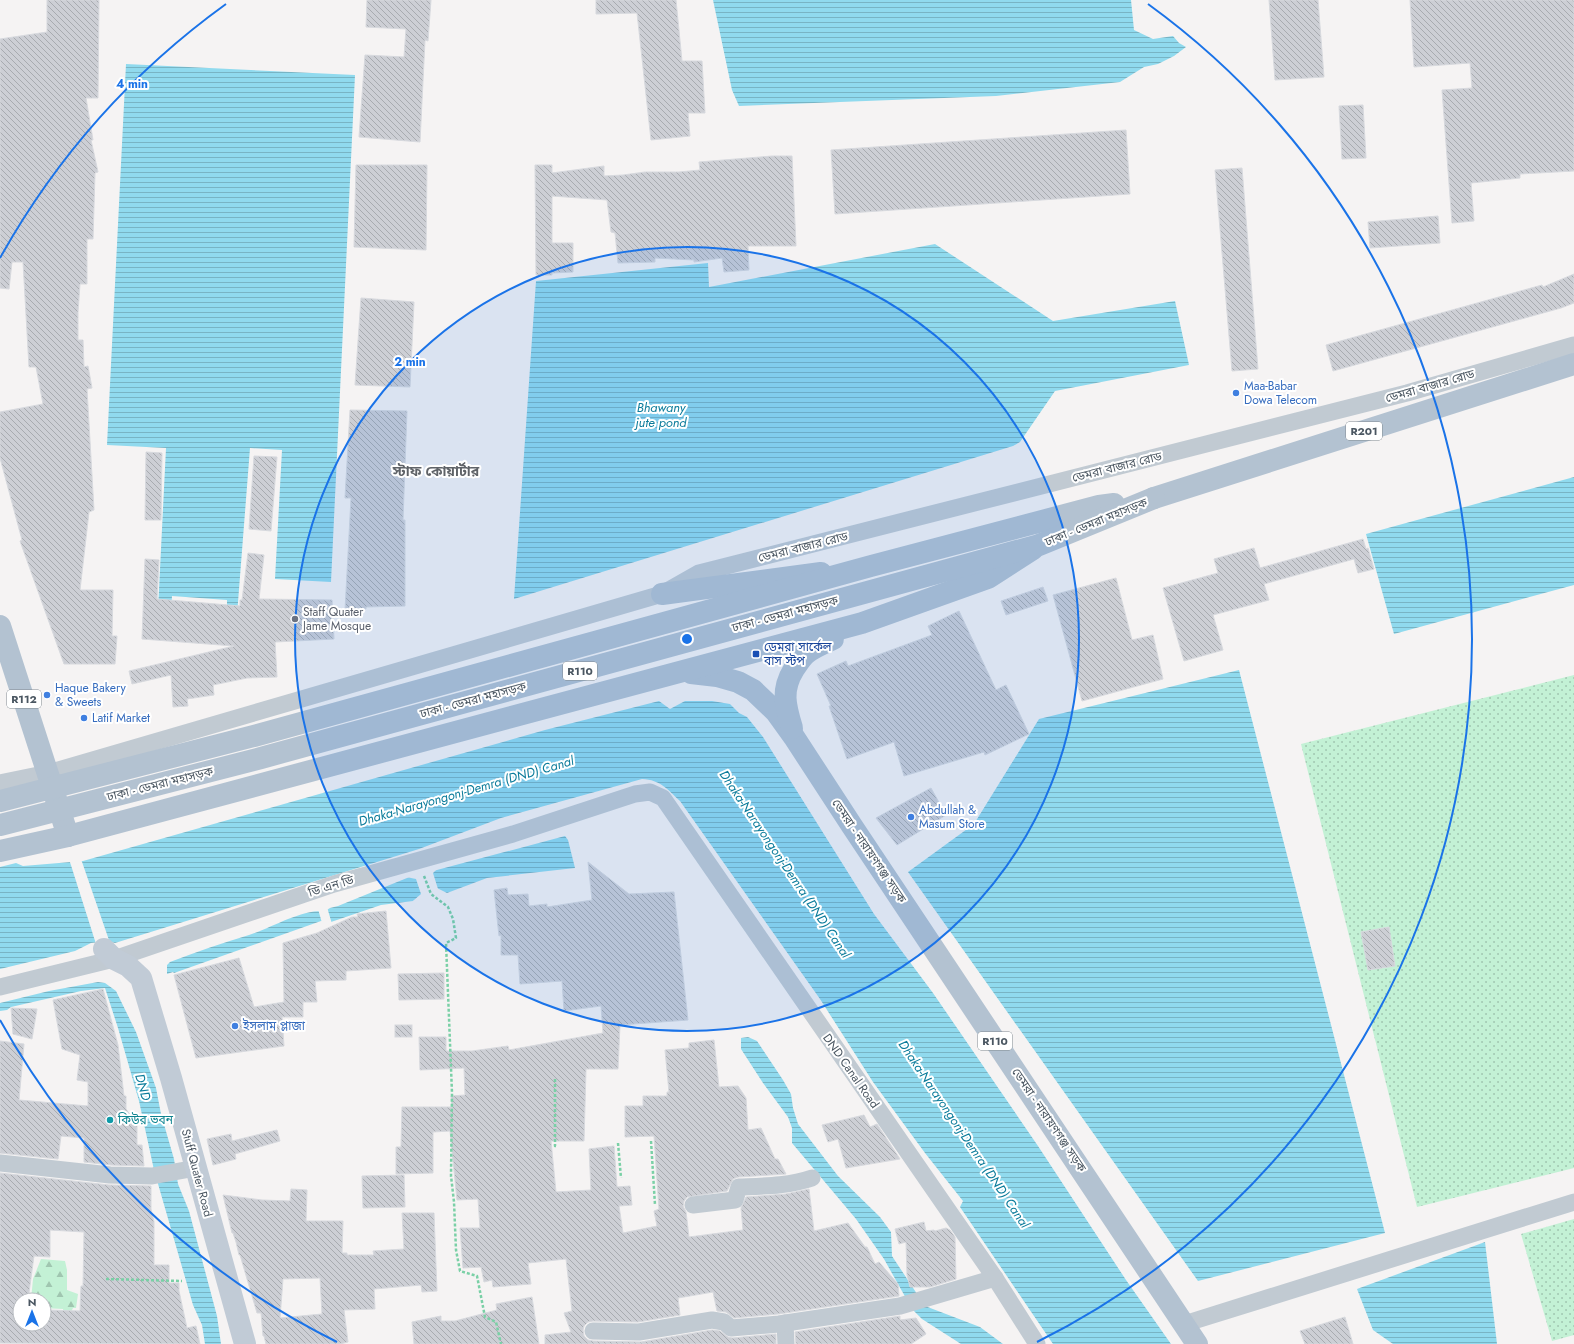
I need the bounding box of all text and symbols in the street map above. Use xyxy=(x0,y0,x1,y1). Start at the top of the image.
text: 4 min xyxy=(116,75,148,93)
text: 2 min xyxy=(394,353,426,371)
street label: ডেমরা বাজার রোড xyxy=(1383,365,1477,407)
place label: Maa-Babar Dowa Telecom xyxy=(1244,377,1317,409)
marker: Maa-Babar Dowa Telecom xyxy=(1231,388,1241,398)
water label: Bhawany jute pond xyxy=(633,398,687,432)
road number: R201 xyxy=(1346,422,1382,440)
street label: ডেমরা বাজার রোড xyxy=(1070,447,1164,487)
district label: স্টাফ কোয়ার্টার xyxy=(392,461,480,481)
street label: ঢাকা - ডেমরা মহাসড়ক xyxy=(1041,493,1150,551)
street label: ডেমরা বাজার রোড xyxy=(756,527,850,567)
street label: ঢাকা - ডেমরা মহাসড়ক xyxy=(729,591,840,637)
place label: Staff Quater Jame Mosque xyxy=(301,603,371,635)
marker: Staff Quater Jame Mosque xyxy=(290,614,300,624)
centre of rings xyxy=(680,632,694,646)
place label: ডেমরা সার্কেল বাস স্টপ xyxy=(763,638,832,670)
marker: ডেমরা সার্কেল বাস স্টপ xyxy=(751,649,761,659)
road number: R110 xyxy=(563,662,597,680)
street label: ঢাকা - ডেমরা মহাসড়ক xyxy=(417,677,528,723)
place label: Haque Bakery & Sweets xyxy=(55,679,126,711)
road number: R112 xyxy=(7,690,41,708)
marker: Haque Bakery & Sweets xyxy=(42,690,52,700)
place label: Latif Market xyxy=(92,709,150,727)
marker: Latif Market xyxy=(79,713,89,723)
water label: Dhaka-Narayongonj-Demra (DND) Canal xyxy=(356,751,577,831)
street label: ঢাকা - ডেমরা মহাসড়ক xyxy=(104,762,215,806)
water label: Dhaka-Narayongonj-Demra (DND) Canal xyxy=(715,766,856,963)
street label: ডেমরা - নারায়ণগঞ্জ সড়ক xyxy=(827,795,911,907)
place label: Abdullah & Masum Store xyxy=(919,801,985,833)
marker: Abdullah & Masum Store xyxy=(906,812,916,822)
street label: ডি এন ডি xyxy=(305,870,356,902)
place label: ইসলাম প্লাজা xyxy=(242,1017,306,1035)
marker: ইসলাম প্লাজা xyxy=(230,1021,240,1031)
street label: DND Canal Road xyxy=(819,1030,883,1112)
road number: R110 xyxy=(978,1032,1012,1050)
water label: Dhaka-Narayongonj-Demra (DND) Canal xyxy=(894,1036,1035,1233)
street label: ডেমরা - নারায়ণগঞ্জ সড়ক xyxy=(1007,1064,1091,1176)
water label: DND xyxy=(130,1071,156,1103)
place label: কিউর ভবন xyxy=(117,1111,174,1129)
marker: কিউর ভবন xyxy=(105,1115,115,1125)
street label: Stuff Quater Road xyxy=(177,1127,217,1219)
north arrow xyxy=(12,1292,52,1332)
text: N xyxy=(28,1294,36,1310)

